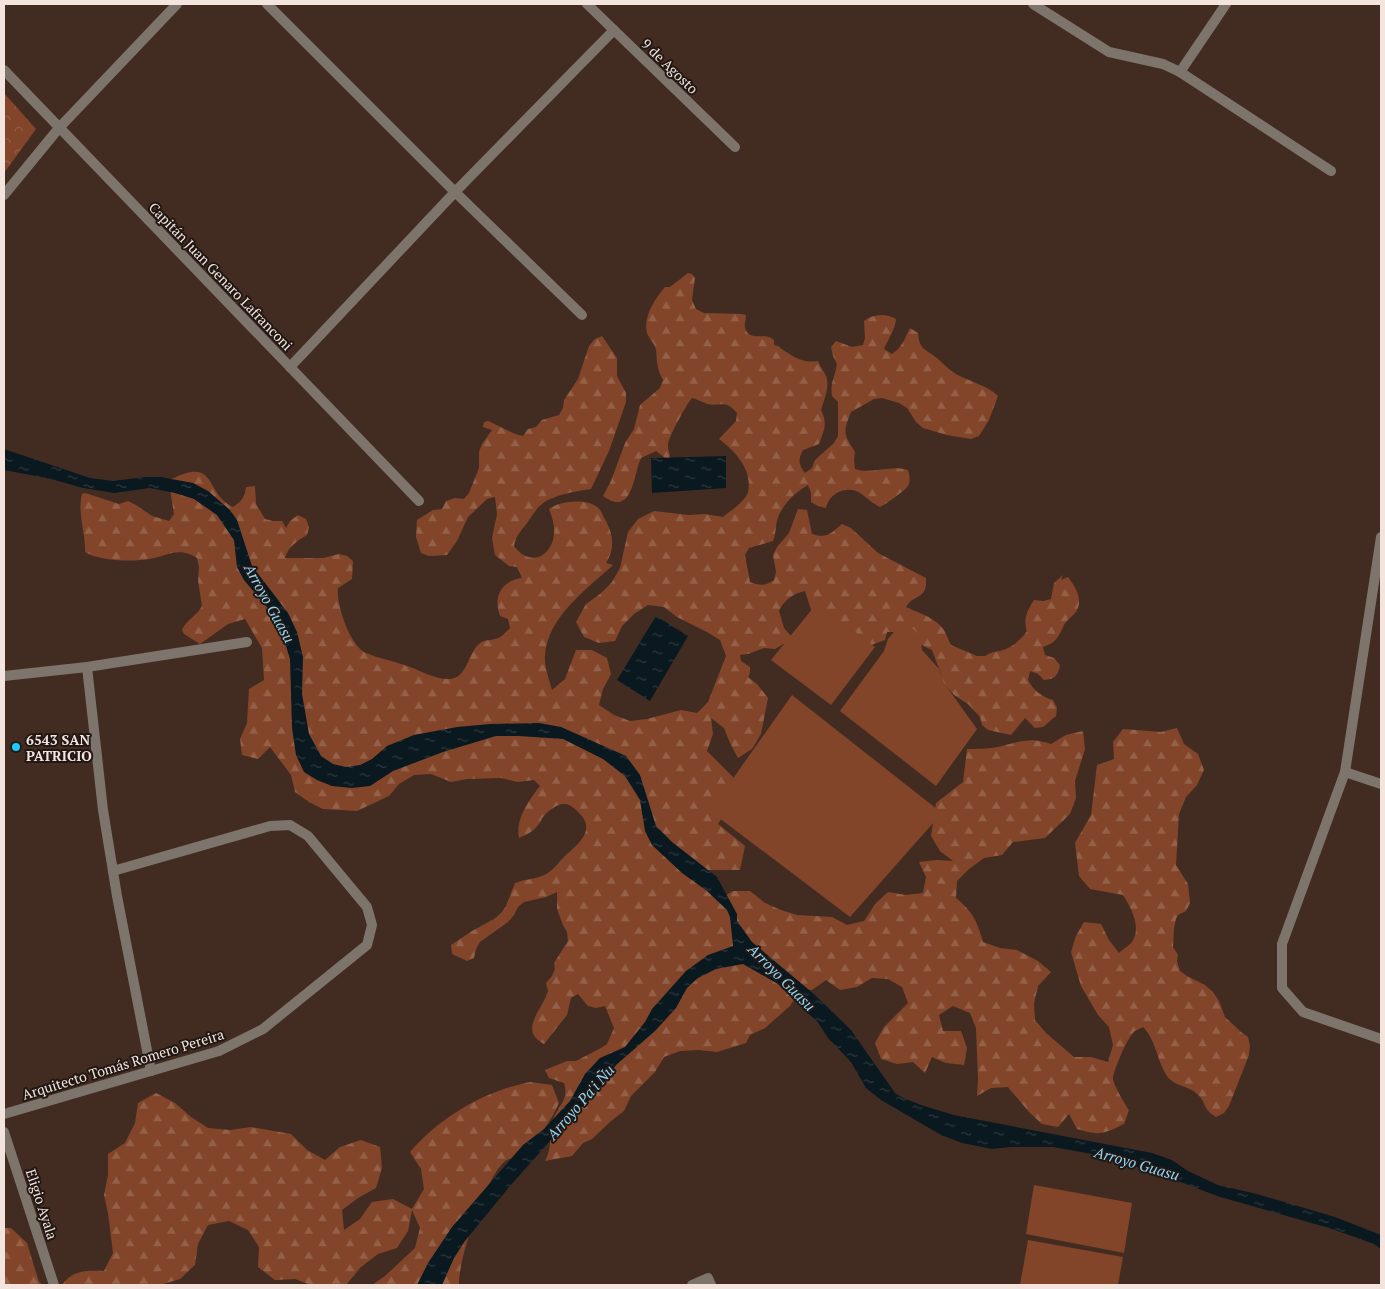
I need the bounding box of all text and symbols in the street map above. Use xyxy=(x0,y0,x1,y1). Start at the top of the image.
street label: 9 de Agosto xyxy=(638,34,703,98)
street label: Capitán Juan Genaro Lafranconi xyxy=(145,198,297,354)
water label: Arroyo Guasu xyxy=(240,559,300,646)
place label: 6543 SAN PATRICIO xyxy=(26,730,92,765)
marker: 6543 SAN PATRICIO xyxy=(10,741,22,753)
water label: Arroyo Guasu xyxy=(743,938,820,1015)
street label: Arquitecto Tomás Romero Pereira xyxy=(20,1024,226,1104)
water label: Arroyo Pa'i Ñu xyxy=(541,1060,618,1145)
water label: Arroyo Guasu xyxy=(1091,1141,1182,1185)
street label: Eligio Ayala xyxy=(22,1166,62,1242)

